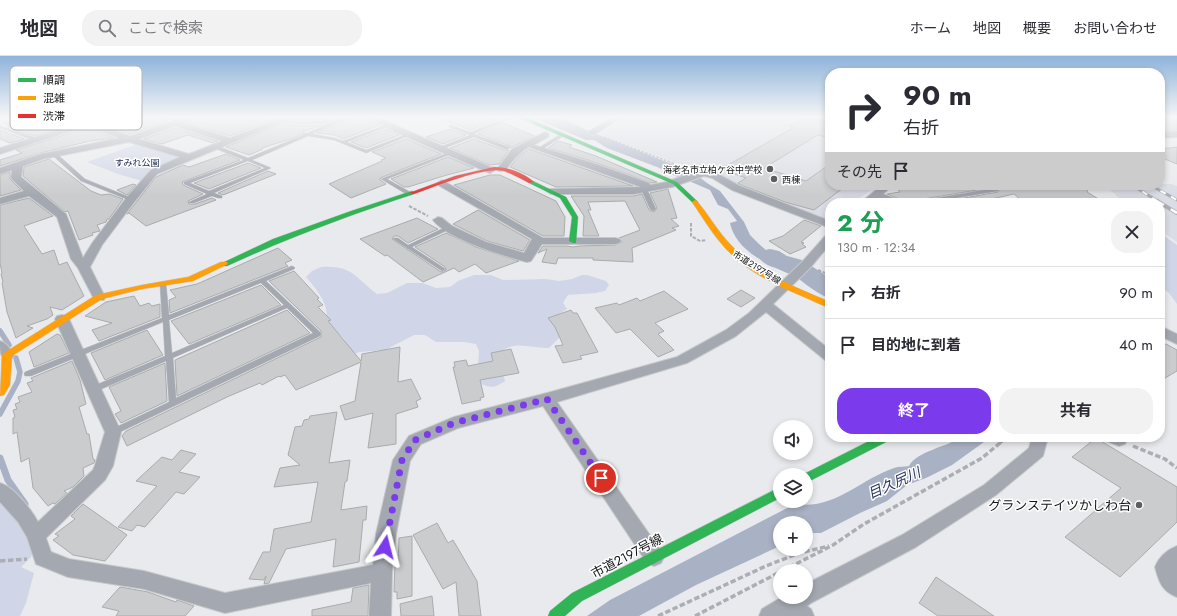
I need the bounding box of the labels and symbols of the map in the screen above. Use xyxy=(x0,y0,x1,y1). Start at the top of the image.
legend xyxy=(10,66,142,130)
text: 順調 xyxy=(43,72,65,88)
text: 混雑 xyxy=(43,90,65,106)
text: 渋滞 xyxy=(43,108,65,124)
park label: すみれ公園 xyxy=(114,156,160,169)
place label: 海老名市立柏ケ谷中学校 xyxy=(663,163,762,176)
marker: 海老名市立柏ケ谷中学校 xyxy=(765,164,775,174)
place label: 西棟 xyxy=(782,173,801,186)
marker: 西棟 xyxy=(769,174,779,184)
street label: 市道2197号線 xyxy=(730,247,785,288)
pin xyxy=(584,461,618,495)
water label: 目久尻川 xyxy=(864,462,925,504)
place label: グランステイツかしわ台 xyxy=(988,496,1131,515)
marker: グランステイツかしわ台 xyxy=(1134,500,1144,510)
position arrow xyxy=(364,526,406,568)
street label: 市道2197号線 xyxy=(588,529,666,583)

